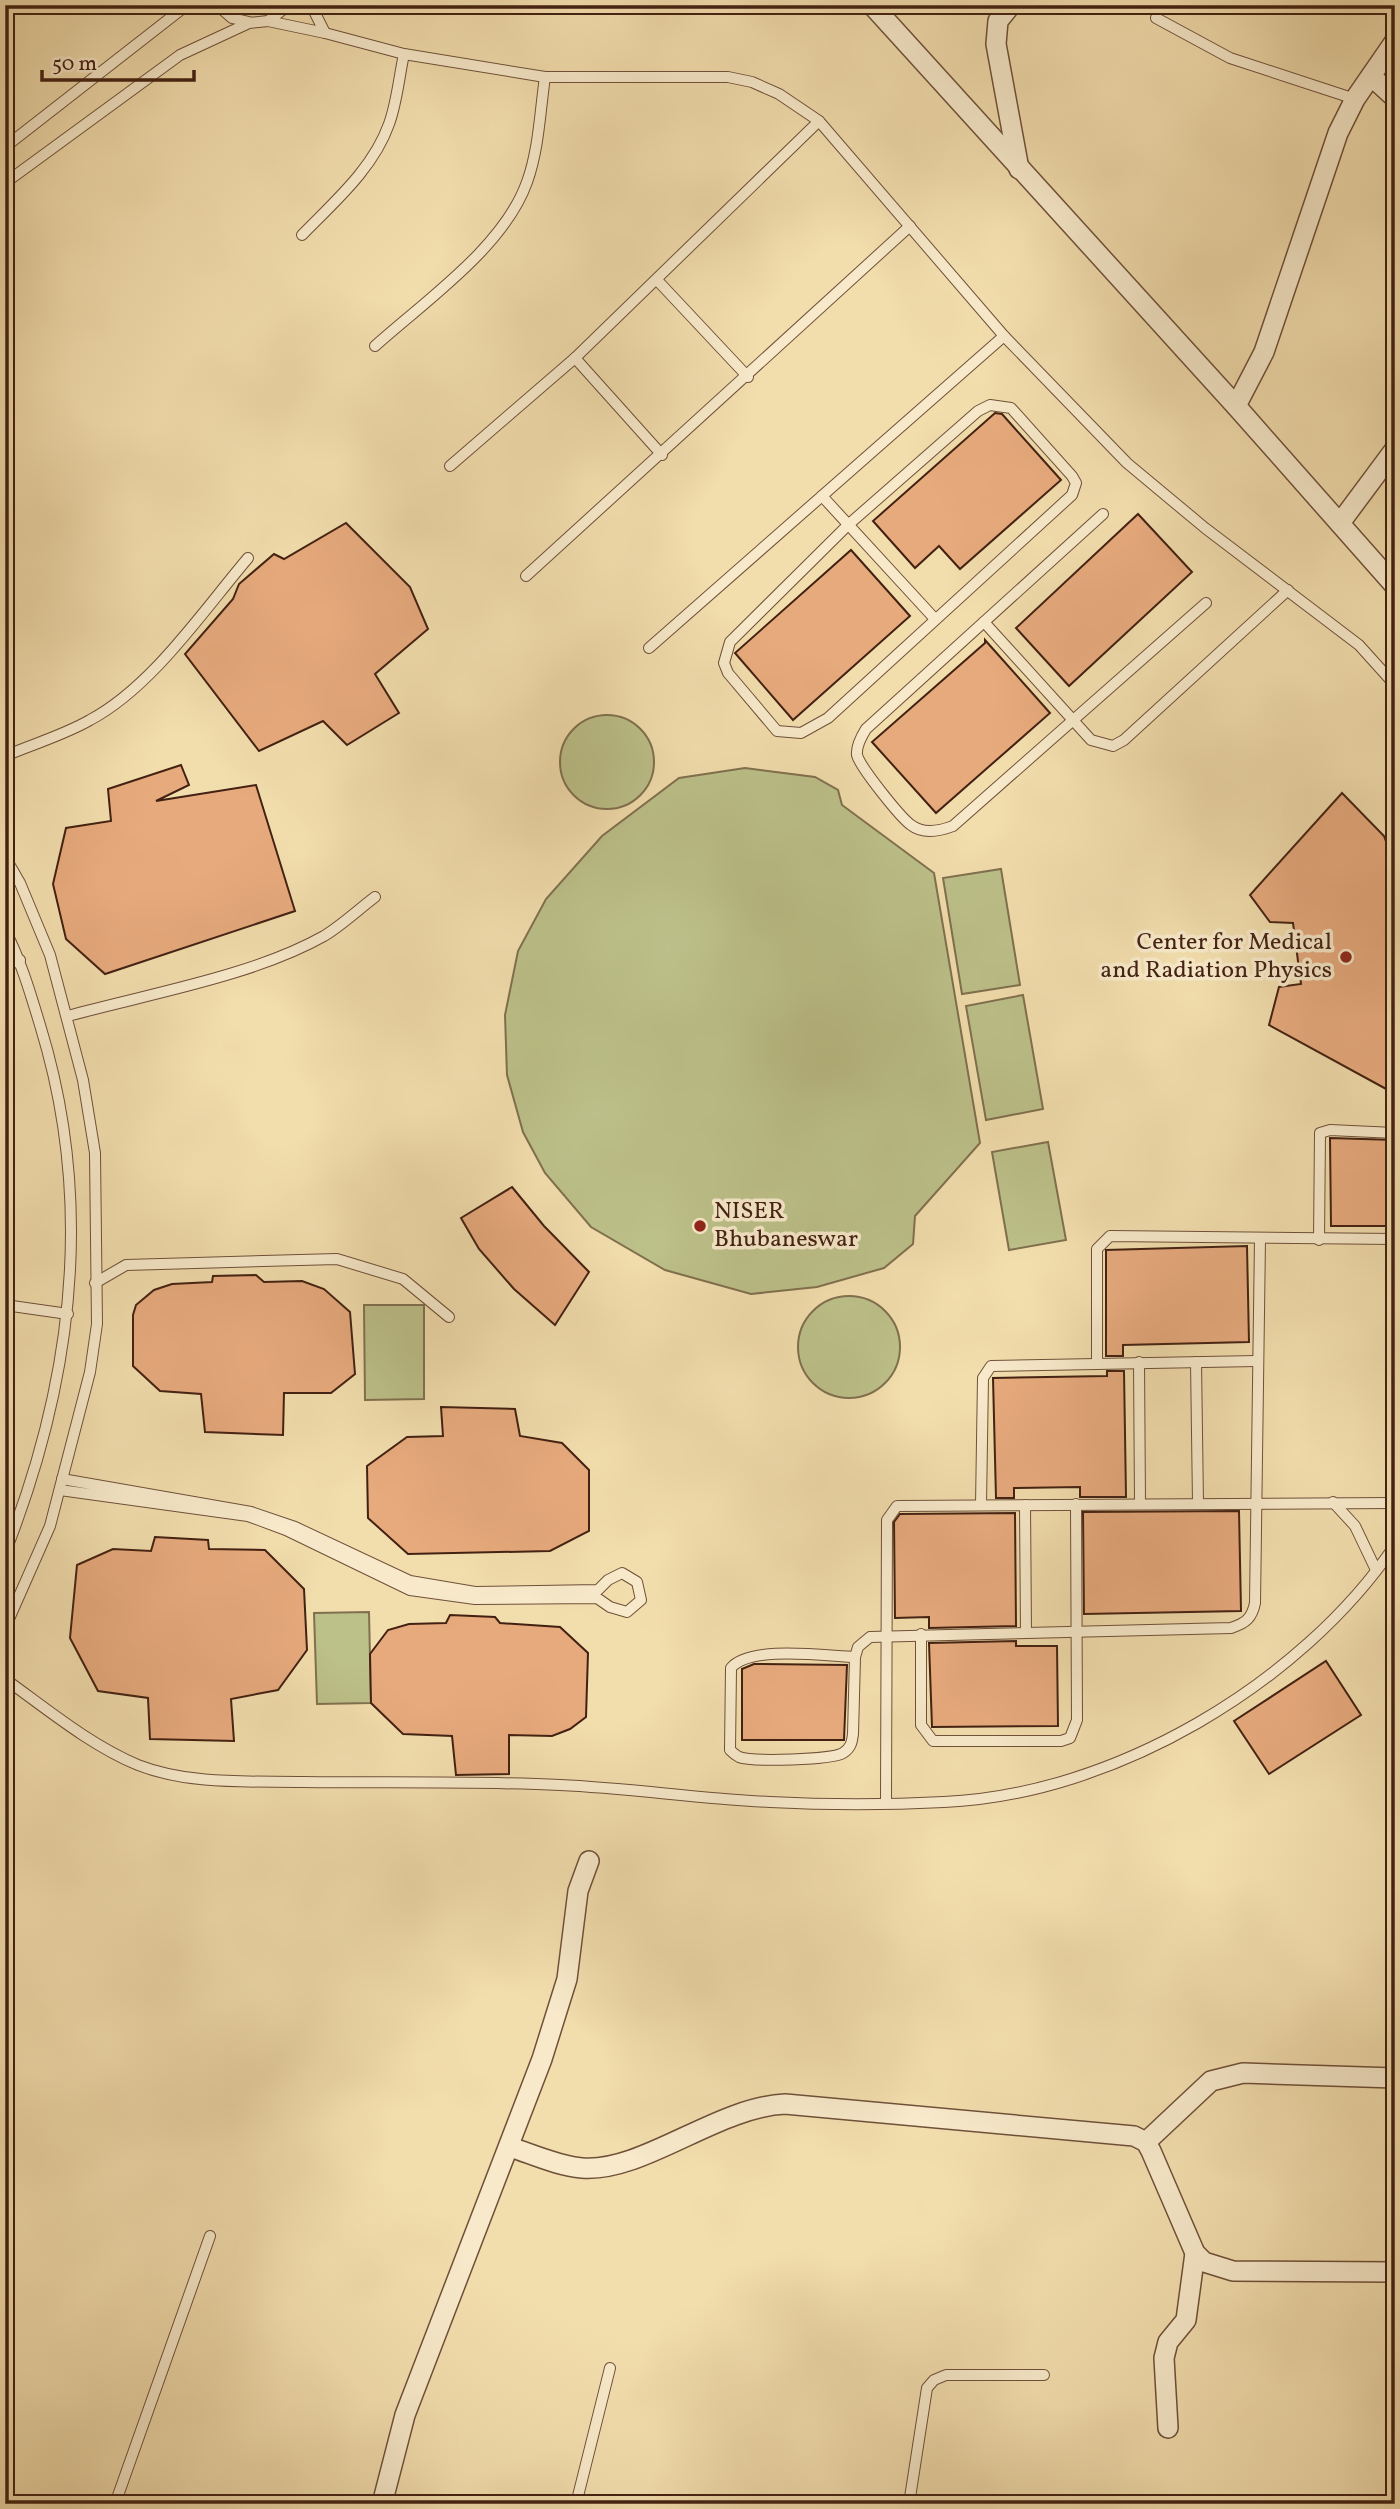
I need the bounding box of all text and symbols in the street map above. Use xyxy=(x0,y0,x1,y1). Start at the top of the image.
scale bar xyxy=(42,38,194,82)
text: 50 m xyxy=(52,50,97,79)
place label: Center for Medical and Radiation Physics xyxy=(1100,926,1332,988)
marker: Center for Medical and Radiation Physics xyxy=(1338,949,1354,965)
place label: NISER Bhubaneswar xyxy=(714,1195,858,1257)
marker: NISER Bhubaneswar xyxy=(692,1218,708,1234)

